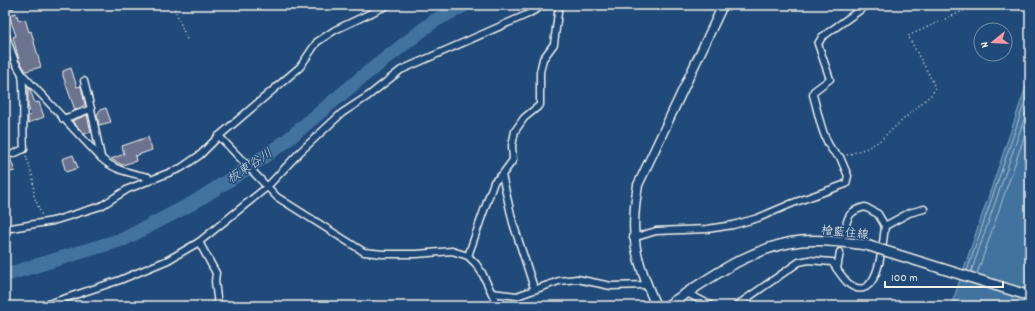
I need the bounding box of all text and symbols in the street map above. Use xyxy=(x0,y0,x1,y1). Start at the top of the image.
north arrow xyxy=(973,22,1013,62)
text: N xyxy=(977,39,994,50)
water label: 板東谷川 xyxy=(224,145,277,189)
street label: 檜藍住線 xyxy=(820,223,870,244)
scale bar xyxy=(885,263,1003,289)
text: 100 m xyxy=(891,270,918,287)

